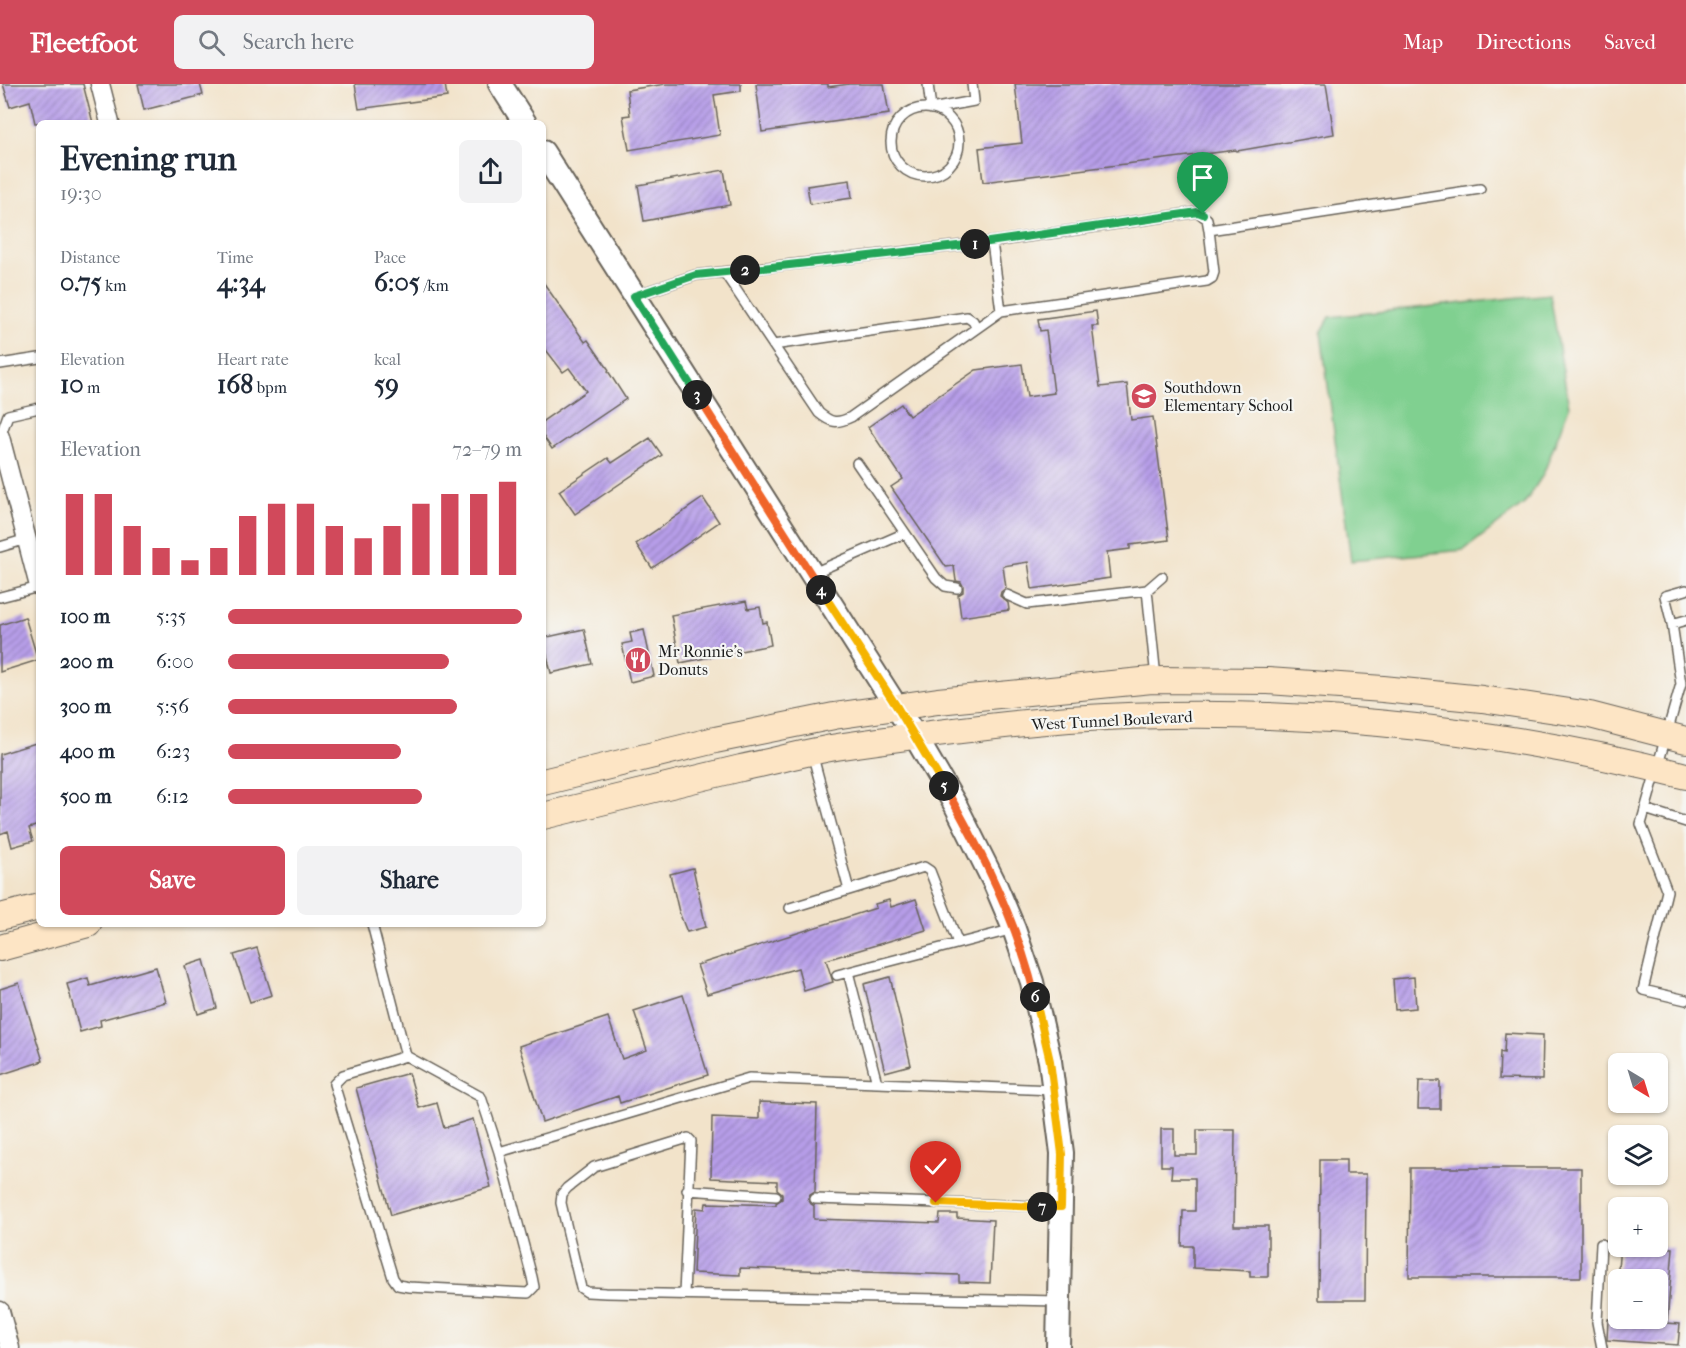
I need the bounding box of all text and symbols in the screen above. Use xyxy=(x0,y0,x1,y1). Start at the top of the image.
search box xyxy=(174,15,594,69)
text: Fleetfoot xyxy=(30,26,138,59)
icon: search xyxy=(195,26,228,59)
text: Search here xyxy=(243,29,354,55)
text: Map xyxy=(1403,30,1443,54)
text: Directions xyxy=(1476,30,1571,54)
text: Saved xyxy=(1604,30,1656,54)
text: Evening run xyxy=(60,140,237,179)
button: share xyxy=(459,140,522,203)
pin xyxy=(1177,152,1228,214)
icon: arrive xyxy=(1186,161,1219,194)
text: 19:30 xyxy=(60,182,102,205)
pin: 1 xyxy=(960,229,990,259)
text: 1 xyxy=(972,234,978,253)
text: Distance xyxy=(60,248,120,267)
text: Time xyxy=(217,248,253,267)
text: Pace xyxy=(374,248,406,267)
pin: 2 xyxy=(730,255,760,285)
text: 2 xyxy=(741,260,749,279)
text: 0.75 xyxy=(60,267,102,298)
text: 4:34 xyxy=(217,267,265,298)
text: 6:05 xyxy=(374,267,420,298)
text: km xyxy=(102,276,127,295)
text: /km xyxy=(420,276,449,295)
text: Elevation xyxy=(60,350,125,369)
text: Heart rate xyxy=(217,350,289,369)
text: kcal xyxy=(374,350,401,369)
text: 10 xyxy=(60,369,83,400)
text: 168 xyxy=(217,369,253,400)
text: 59 xyxy=(374,369,399,400)
text: m xyxy=(83,378,100,397)
text: bpm xyxy=(253,378,287,397)
place label: Southdown Elementary School xyxy=(1164,378,1293,415)
pin: 3 xyxy=(682,380,712,410)
school or university icon: Southdown Elementary School xyxy=(1129,381,1159,411)
text: 3 xyxy=(694,385,700,404)
text: Elevation xyxy=(60,438,141,461)
text: 72–79 m xyxy=(452,438,522,461)
pin: 4 xyxy=(806,575,836,605)
text: 4 xyxy=(816,580,826,599)
text: 100 m xyxy=(60,605,110,628)
text: 5:35 xyxy=(156,605,186,628)
place label: Mr Ronnie's Donuts xyxy=(658,642,743,679)
restaurant icon: Mr Ronnie's Donuts xyxy=(623,645,653,675)
text: 200 m xyxy=(60,650,113,673)
text: 6:00 xyxy=(156,650,194,673)
text: 300 m xyxy=(60,695,111,718)
text: 5:56 xyxy=(156,695,189,718)
street label: West Tunnel Boulevard xyxy=(1030,707,1193,734)
text: 400 m xyxy=(60,740,115,763)
text: 6:23 xyxy=(156,740,190,763)
pin: 5 xyxy=(929,771,959,801)
text: 5 xyxy=(941,776,947,795)
text: 500 m xyxy=(60,785,112,808)
text: 6:12 xyxy=(156,785,189,808)
button: Save xyxy=(60,846,285,915)
button: Share xyxy=(297,846,522,915)
pin: 6 xyxy=(1020,982,1050,1012)
text: 6 xyxy=(1031,987,1039,1006)
north arrow xyxy=(1608,1053,1668,1113)
map controls xyxy=(1608,1053,1668,1329)
button: layers xyxy=(1608,1125,1668,1185)
pin xyxy=(910,1141,961,1203)
icon: check xyxy=(919,1150,952,1183)
pin: 7 xyxy=(1027,1192,1057,1222)
text: 7 xyxy=(1038,1197,1046,1216)
button: + xyxy=(1608,1197,1668,1257)
button: − xyxy=(1608,1269,1668,1329)

